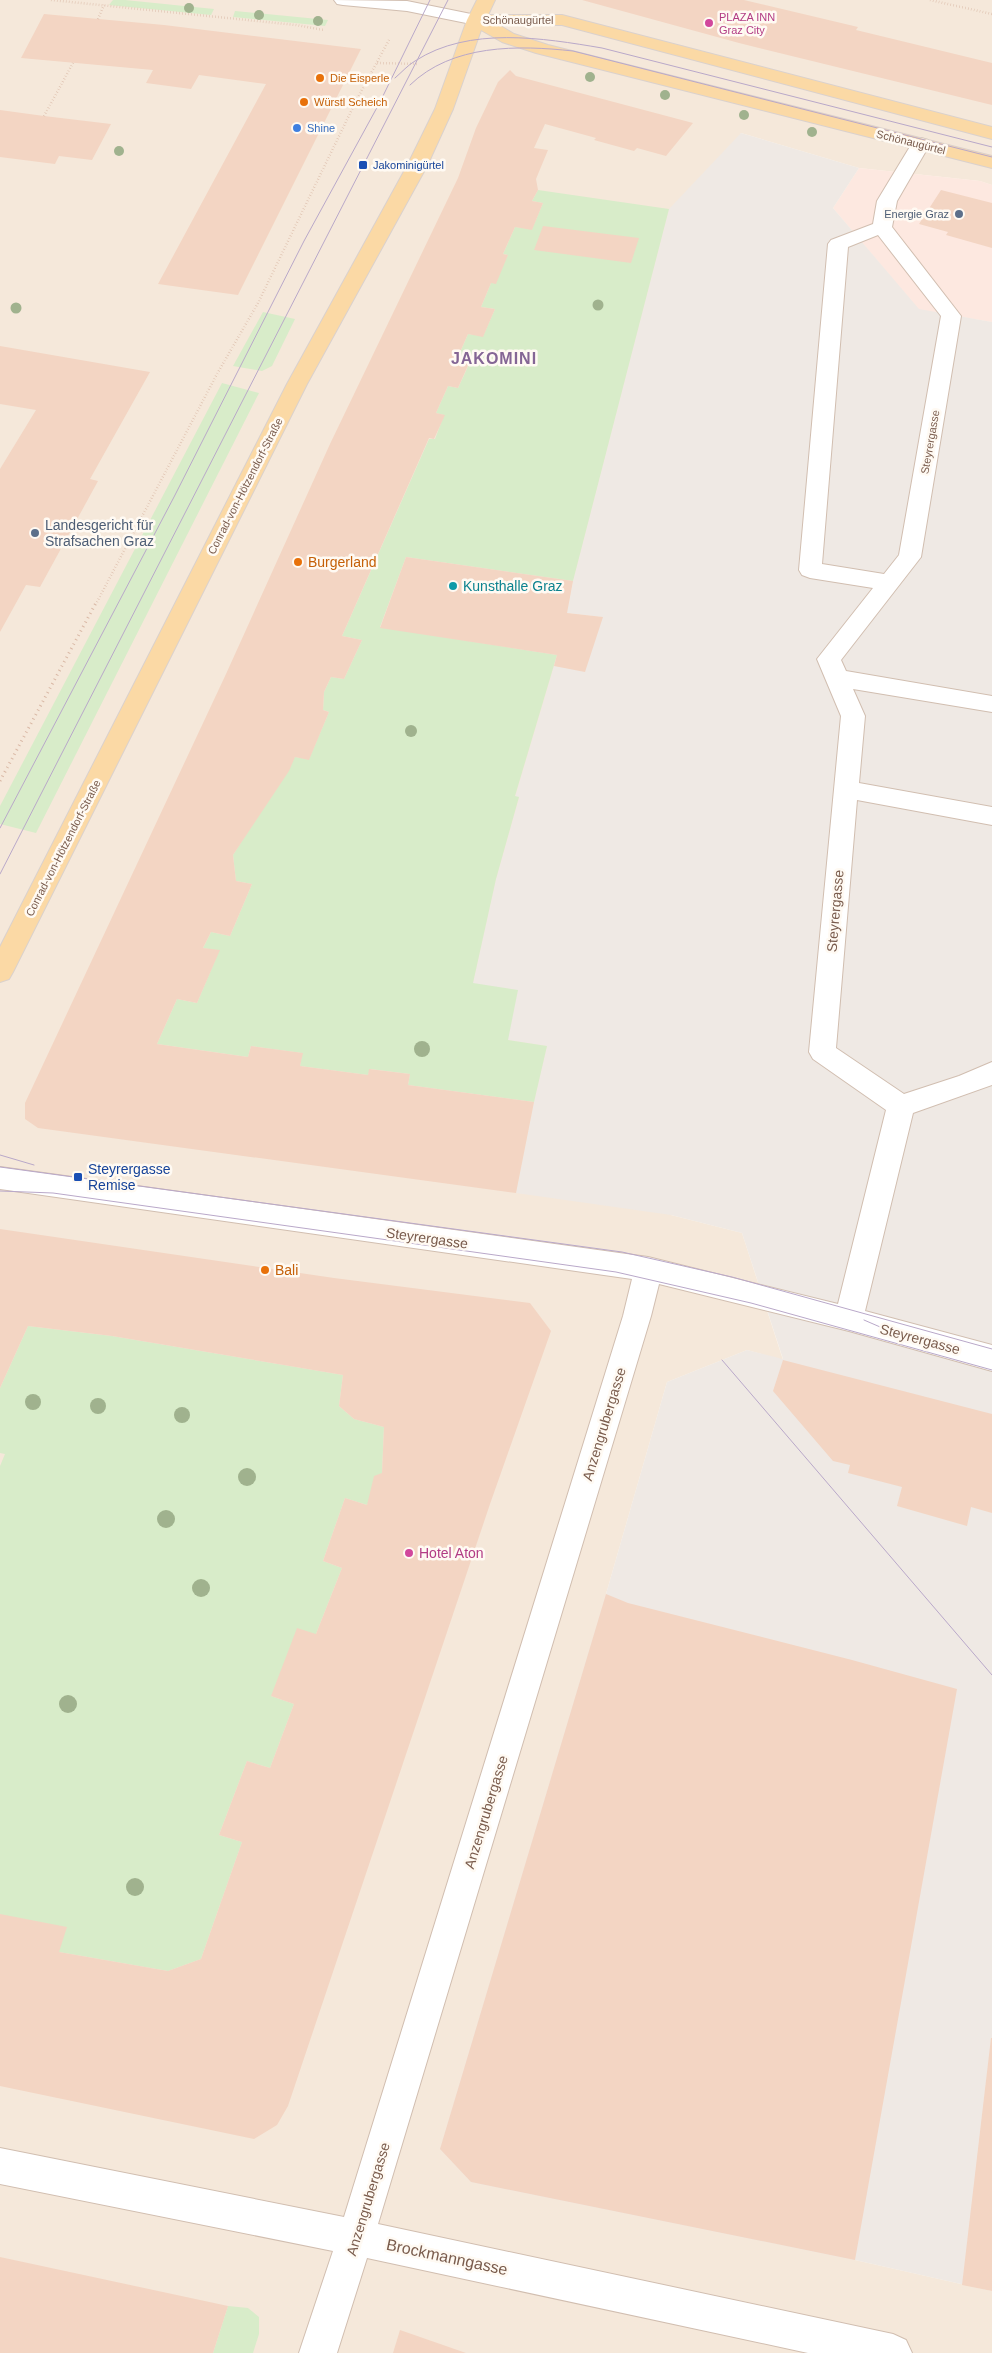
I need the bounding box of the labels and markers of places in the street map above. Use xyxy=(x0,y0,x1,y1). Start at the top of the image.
place label: PLAZA INN Graz City xyxy=(719,11,775,36)
marker: PLAZA INN Graz City xyxy=(703,17,715,29)
marker: Die Eisperle xyxy=(314,72,326,84)
place label: Die Eisperle xyxy=(330,72,389,84)
marker: Würstl Scheich xyxy=(298,96,310,108)
place label: Würstl Scheich xyxy=(314,96,387,108)
marker: Shine xyxy=(291,122,303,134)
place label: Shine xyxy=(307,122,335,134)
marker: Jakominigürtel xyxy=(357,159,369,171)
place label: Jakominigürtel xyxy=(373,159,444,171)
place label: Energie Graz xyxy=(884,208,949,220)
marker: Energie Graz xyxy=(953,208,965,220)
place label: Landesgericht für Strafsachen Graz xyxy=(45,517,154,549)
marker: Landesgericht für Strafsachen Graz xyxy=(29,527,41,539)
place label: Burgerland xyxy=(308,554,377,570)
marker: Burgerland xyxy=(292,556,304,568)
place label: Kunsthalle Graz xyxy=(463,578,563,594)
marker: Kunsthalle Graz xyxy=(447,580,459,592)
place label: Steyrergasse Remise xyxy=(88,1161,171,1193)
marker: Steyrergasse Remise xyxy=(72,1171,84,1183)
place label: Bali xyxy=(275,1262,298,1278)
marker: Bali xyxy=(259,1264,271,1276)
place label: Hotel Aton xyxy=(419,1545,484,1561)
marker: Hotel Aton xyxy=(403,1547,415,1559)

